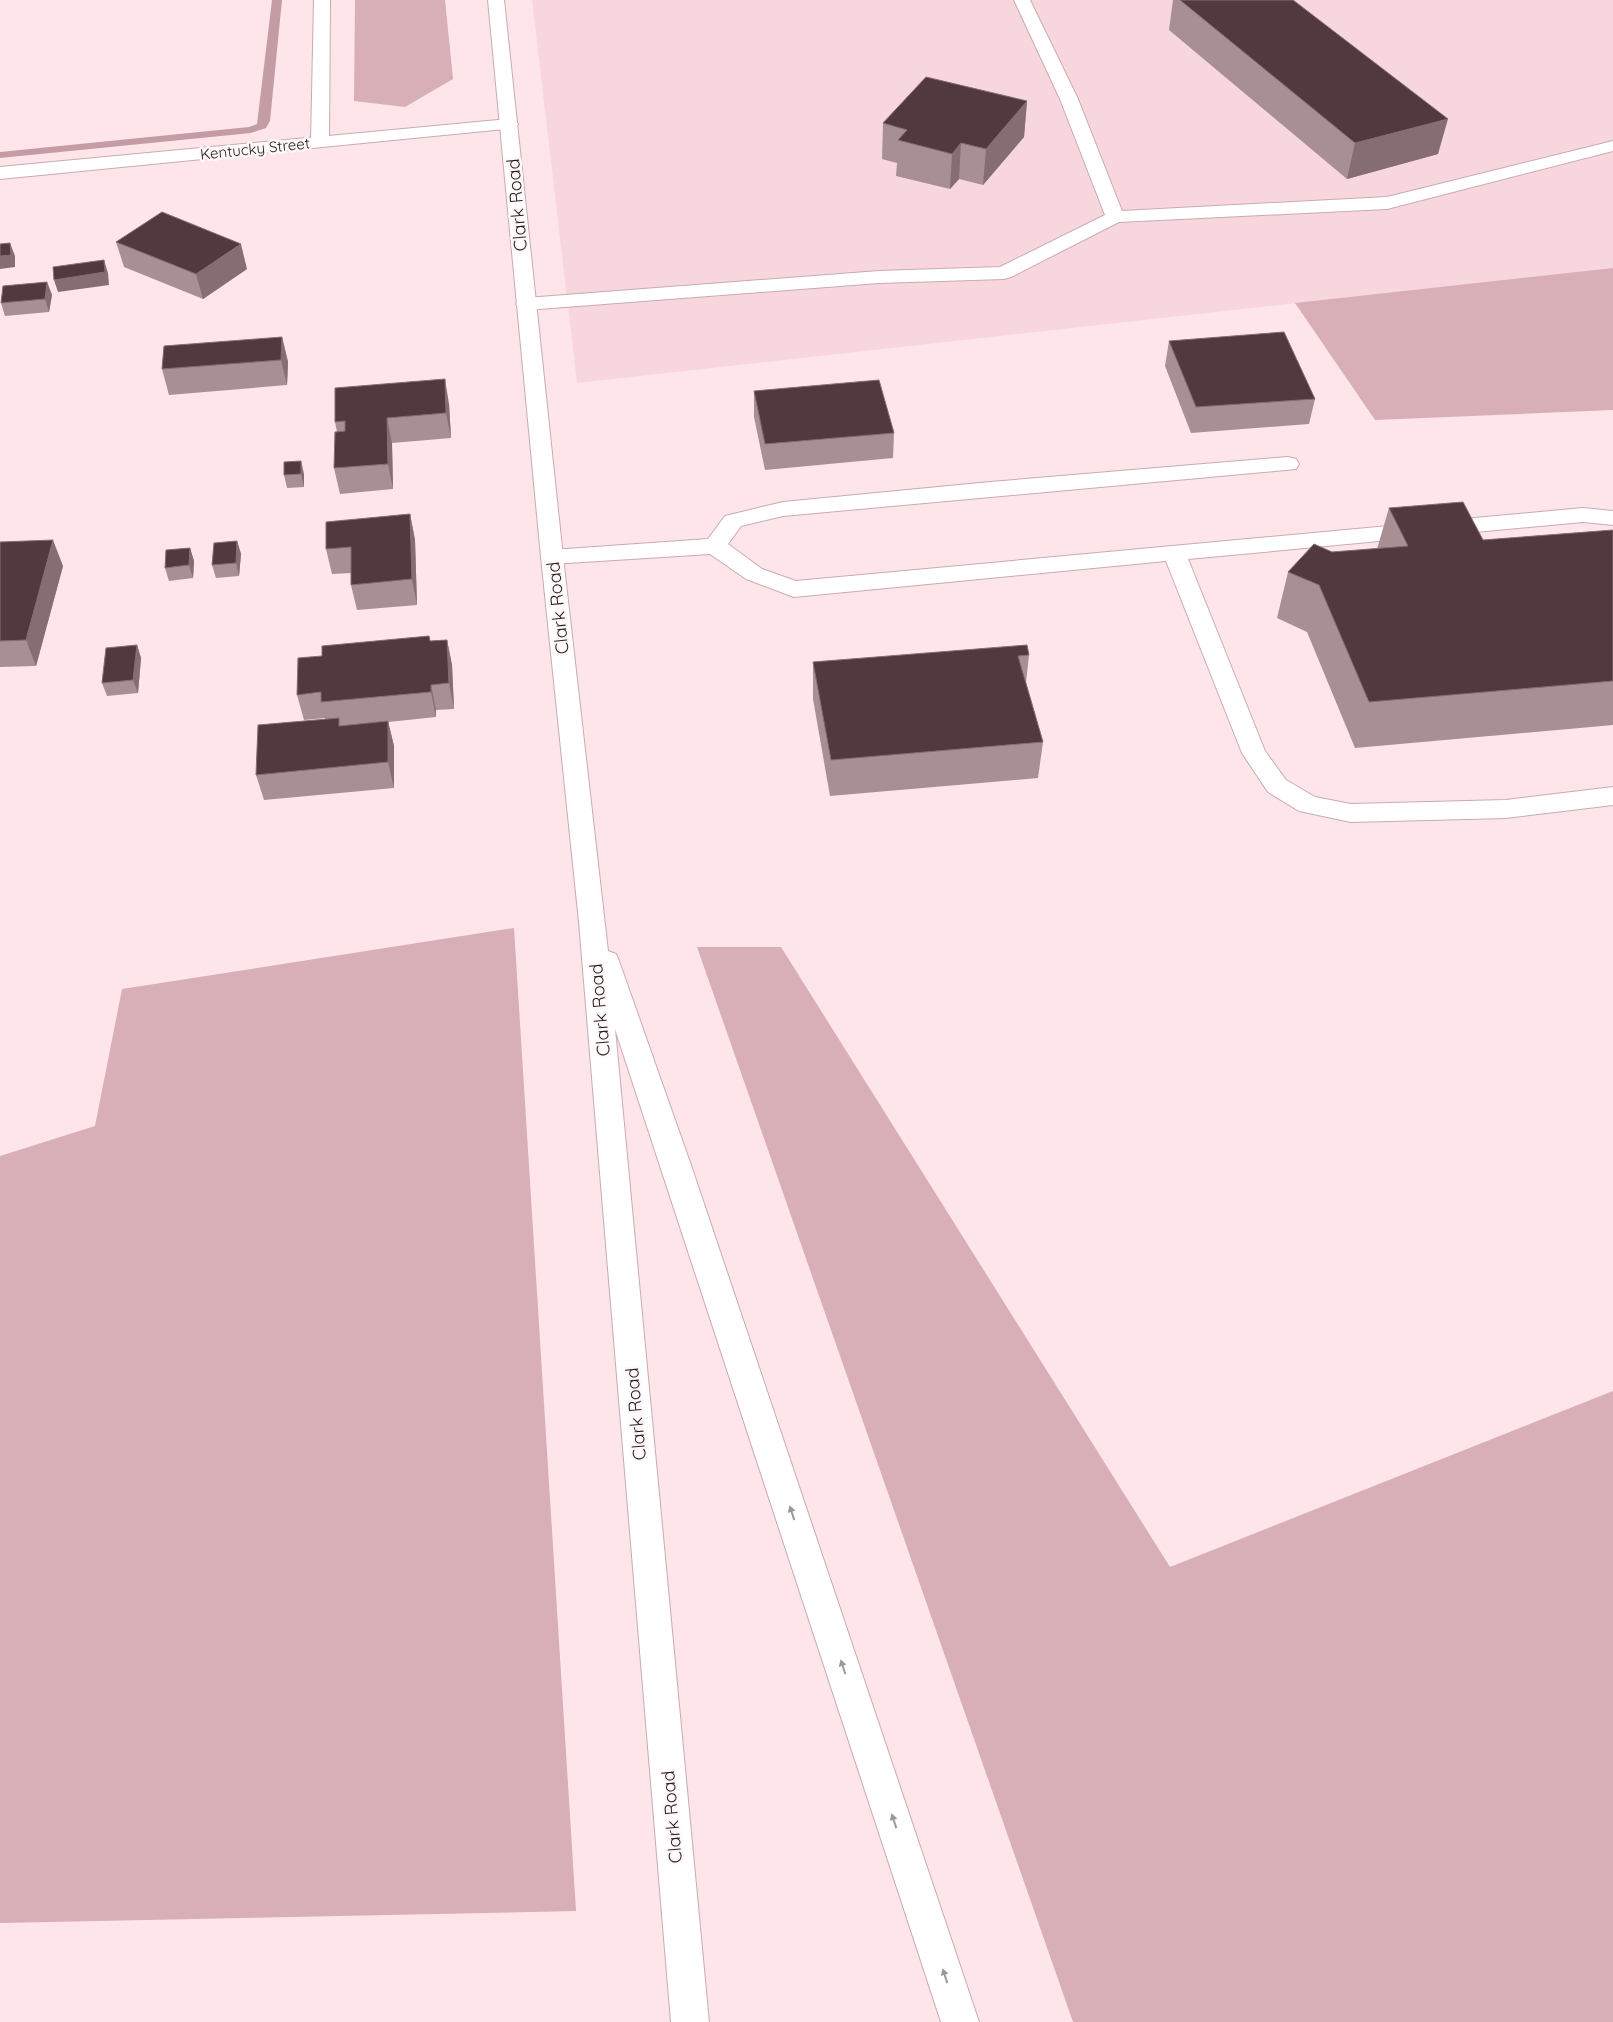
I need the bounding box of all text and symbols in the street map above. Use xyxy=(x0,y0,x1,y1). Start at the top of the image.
street label: Kentucky Street xyxy=(199,133,311,164)
street label: Clark Road xyxy=(501,158,532,252)
street label: Clark Road xyxy=(541,561,574,655)
street label: Clark Road xyxy=(584,963,615,1057)
street label: Clark Road xyxy=(620,1367,651,1461)
one-way arrow xyxy=(787,1505,795,1520)
one-way arrow xyxy=(838,1660,846,1675)
street label: Clark Road xyxy=(656,1770,687,1864)
one-way arrow xyxy=(890,1814,897,1829)
one-way arrow xyxy=(941,1968,948,1983)

